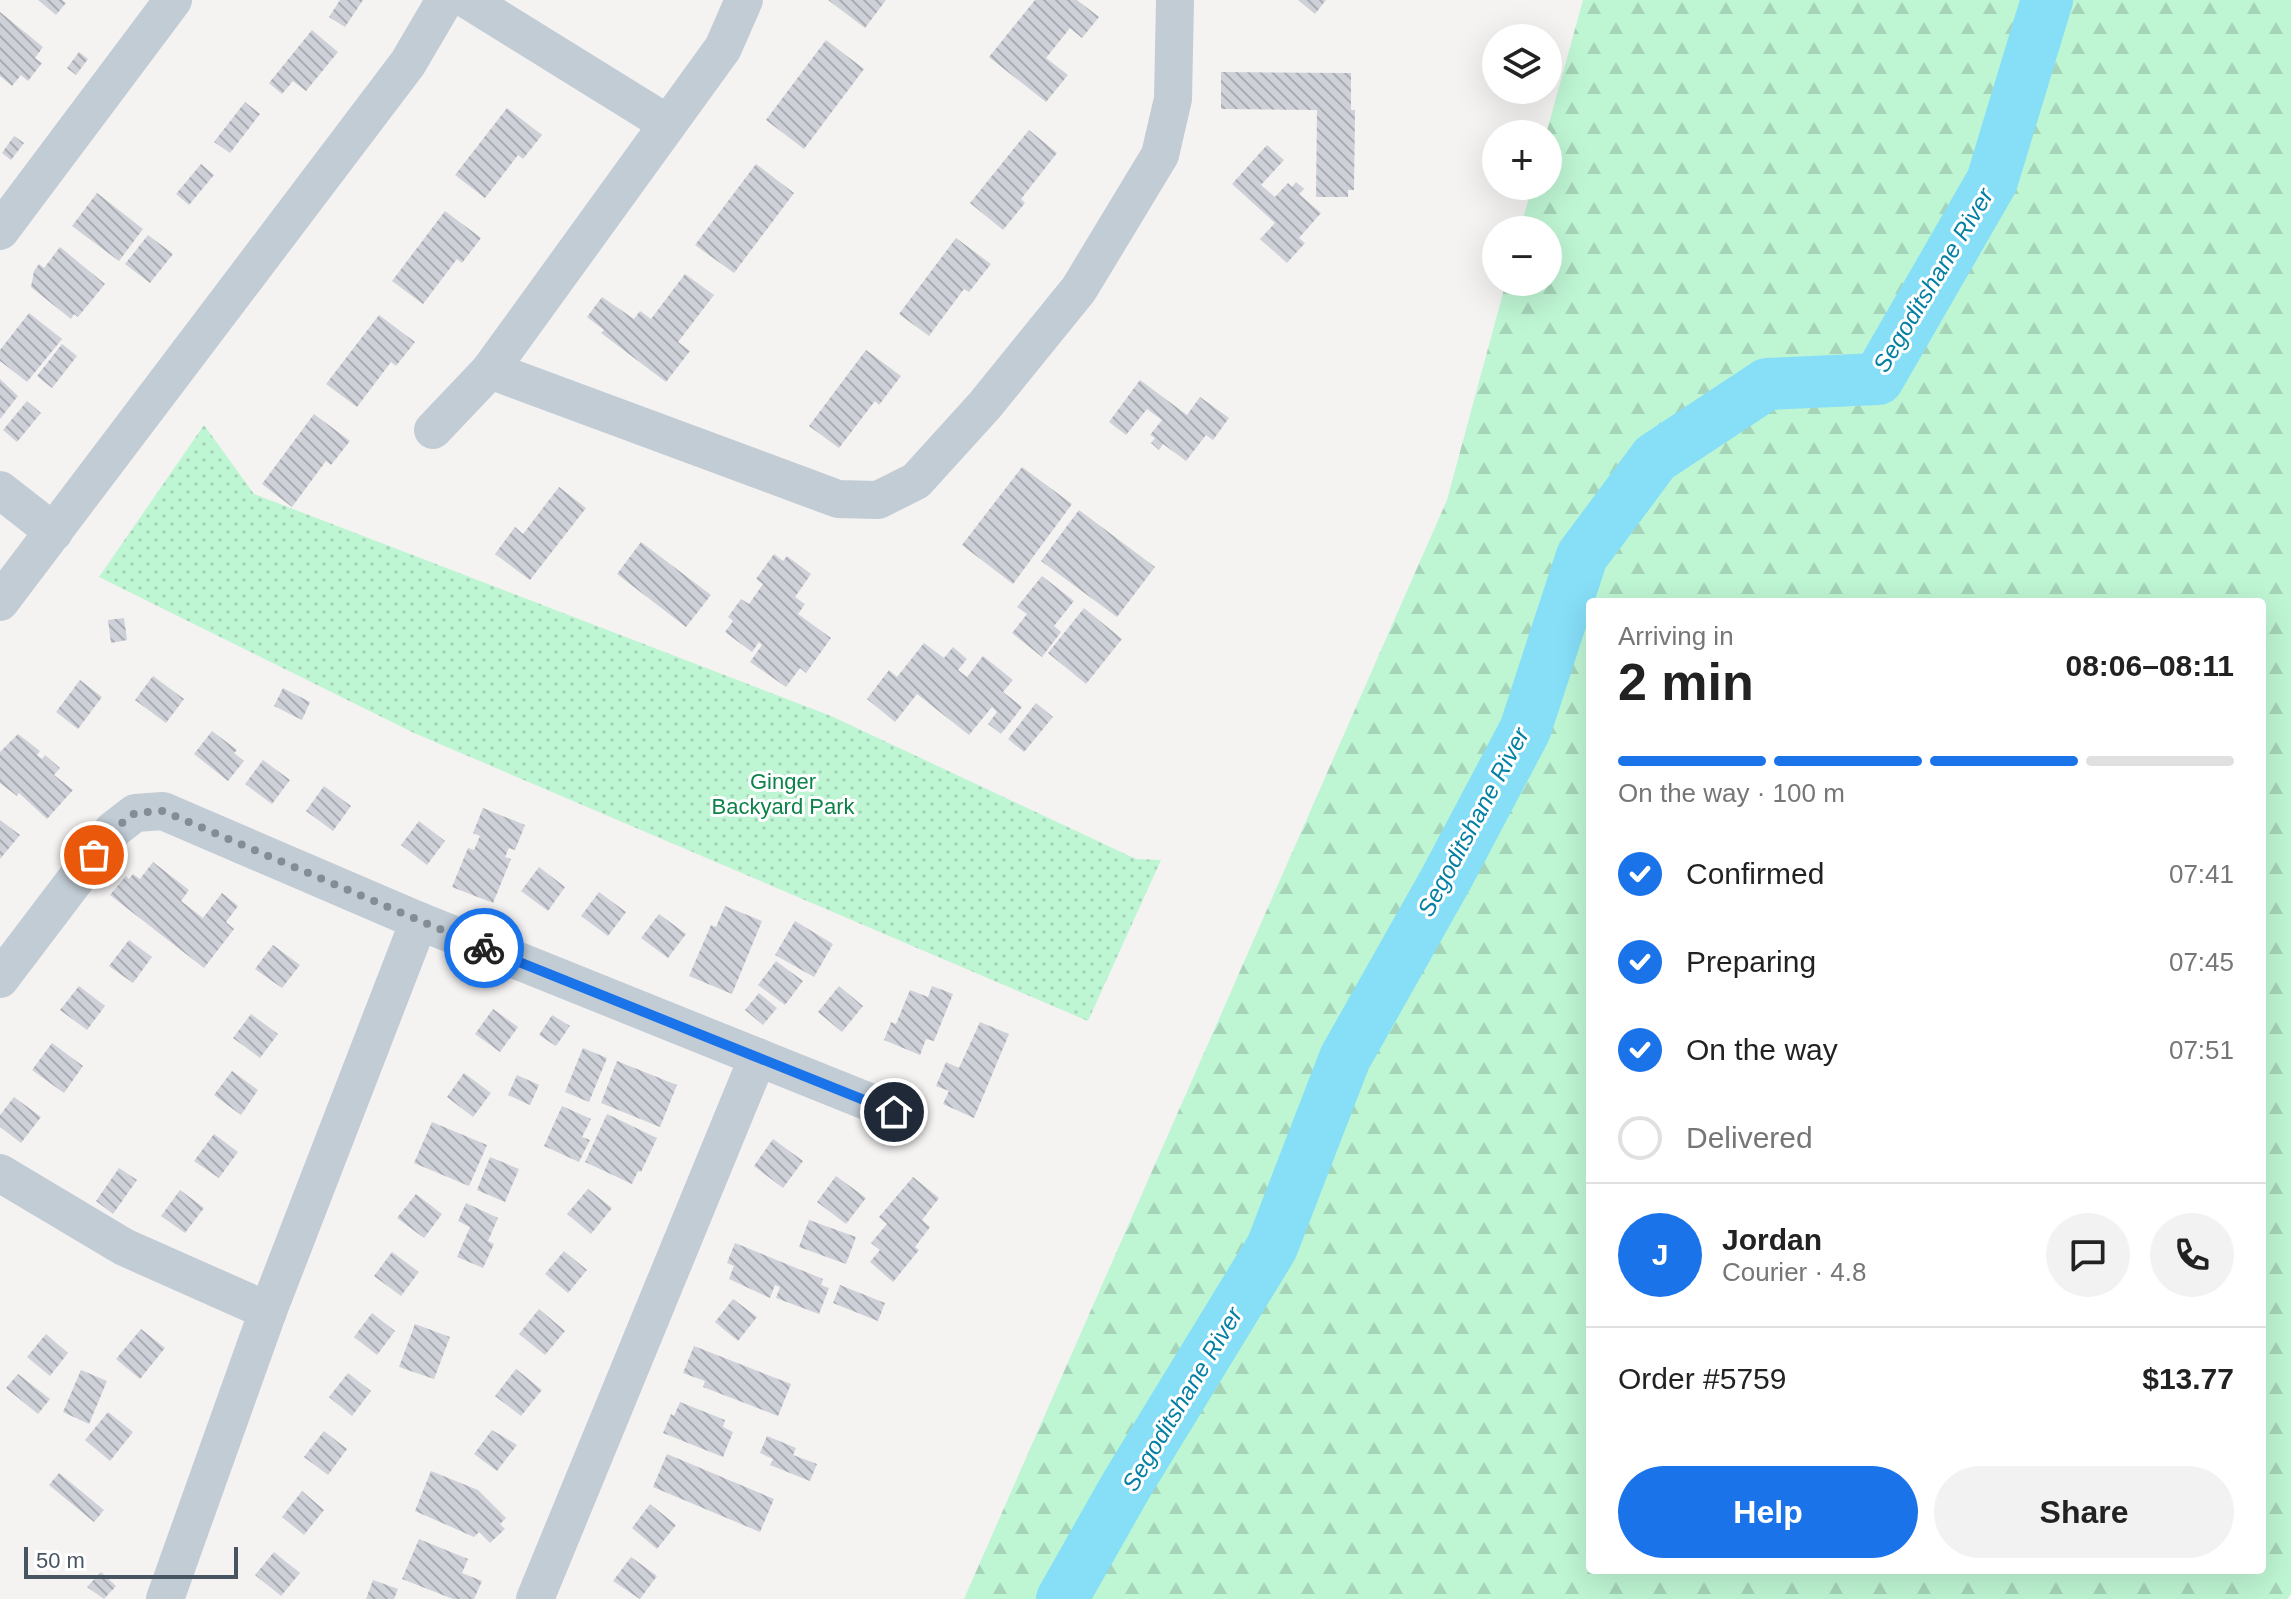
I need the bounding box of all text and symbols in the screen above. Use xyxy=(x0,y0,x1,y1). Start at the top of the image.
map controls xyxy=(1482,24,1562,296)
button: layers xyxy=(1482,24,1562,104)
button: + xyxy=(1482,120,1562,200)
water label: Segoditshane River xyxy=(1867,182,1999,377)
button: − xyxy=(1482,216,1562,296)
text: Arriving in xyxy=(1618,621,1734,651)
text: 08:06–08:11 xyxy=(2066,649,2234,682)
text: 2 min xyxy=(1618,653,1754,711)
water label: Segoditshane River xyxy=(1412,722,1535,921)
park label: Ginger Backyard Park xyxy=(711,769,856,819)
text: On the way · 100 m xyxy=(1618,778,1845,808)
pin xyxy=(60,821,128,889)
icon: bag xyxy=(72,833,116,877)
icon: check xyxy=(1618,852,1662,896)
text: Confirmed xyxy=(1686,857,1824,890)
text: 07:41 xyxy=(2169,859,2234,889)
courier xyxy=(444,908,524,988)
icon: bike xyxy=(462,926,506,970)
icon: check xyxy=(1618,940,1662,984)
text: Preparing xyxy=(1686,945,1816,978)
text: 07:45 xyxy=(2169,947,2234,977)
icon: check xyxy=(1618,1028,1662,1072)
text: On the way xyxy=(1686,1033,1838,1066)
text: 07:51 xyxy=(2169,1035,2234,1065)
pin xyxy=(860,1078,928,1146)
icon: home xyxy=(872,1090,916,1134)
text: Delivered xyxy=(1686,1121,1813,1154)
button: chat xyxy=(2046,1213,2130,1297)
button: phone xyxy=(2150,1213,2234,1297)
text: Jordan xyxy=(1722,1223,1822,1256)
text: J xyxy=(1652,1238,1668,1271)
text: Courier · 4.8 xyxy=(1722,1257,1867,1287)
water label: Segoditshane River xyxy=(1116,1301,1248,1496)
text: Order #5759 xyxy=(1618,1362,1786,1395)
text: $13.77 xyxy=(2142,1362,2234,1395)
button: Help xyxy=(1618,1466,1918,1558)
button: Share xyxy=(1934,1466,2234,1558)
scale bar xyxy=(24,1543,238,1579)
text: 50 m xyxy=(36,1548,85,1573)

